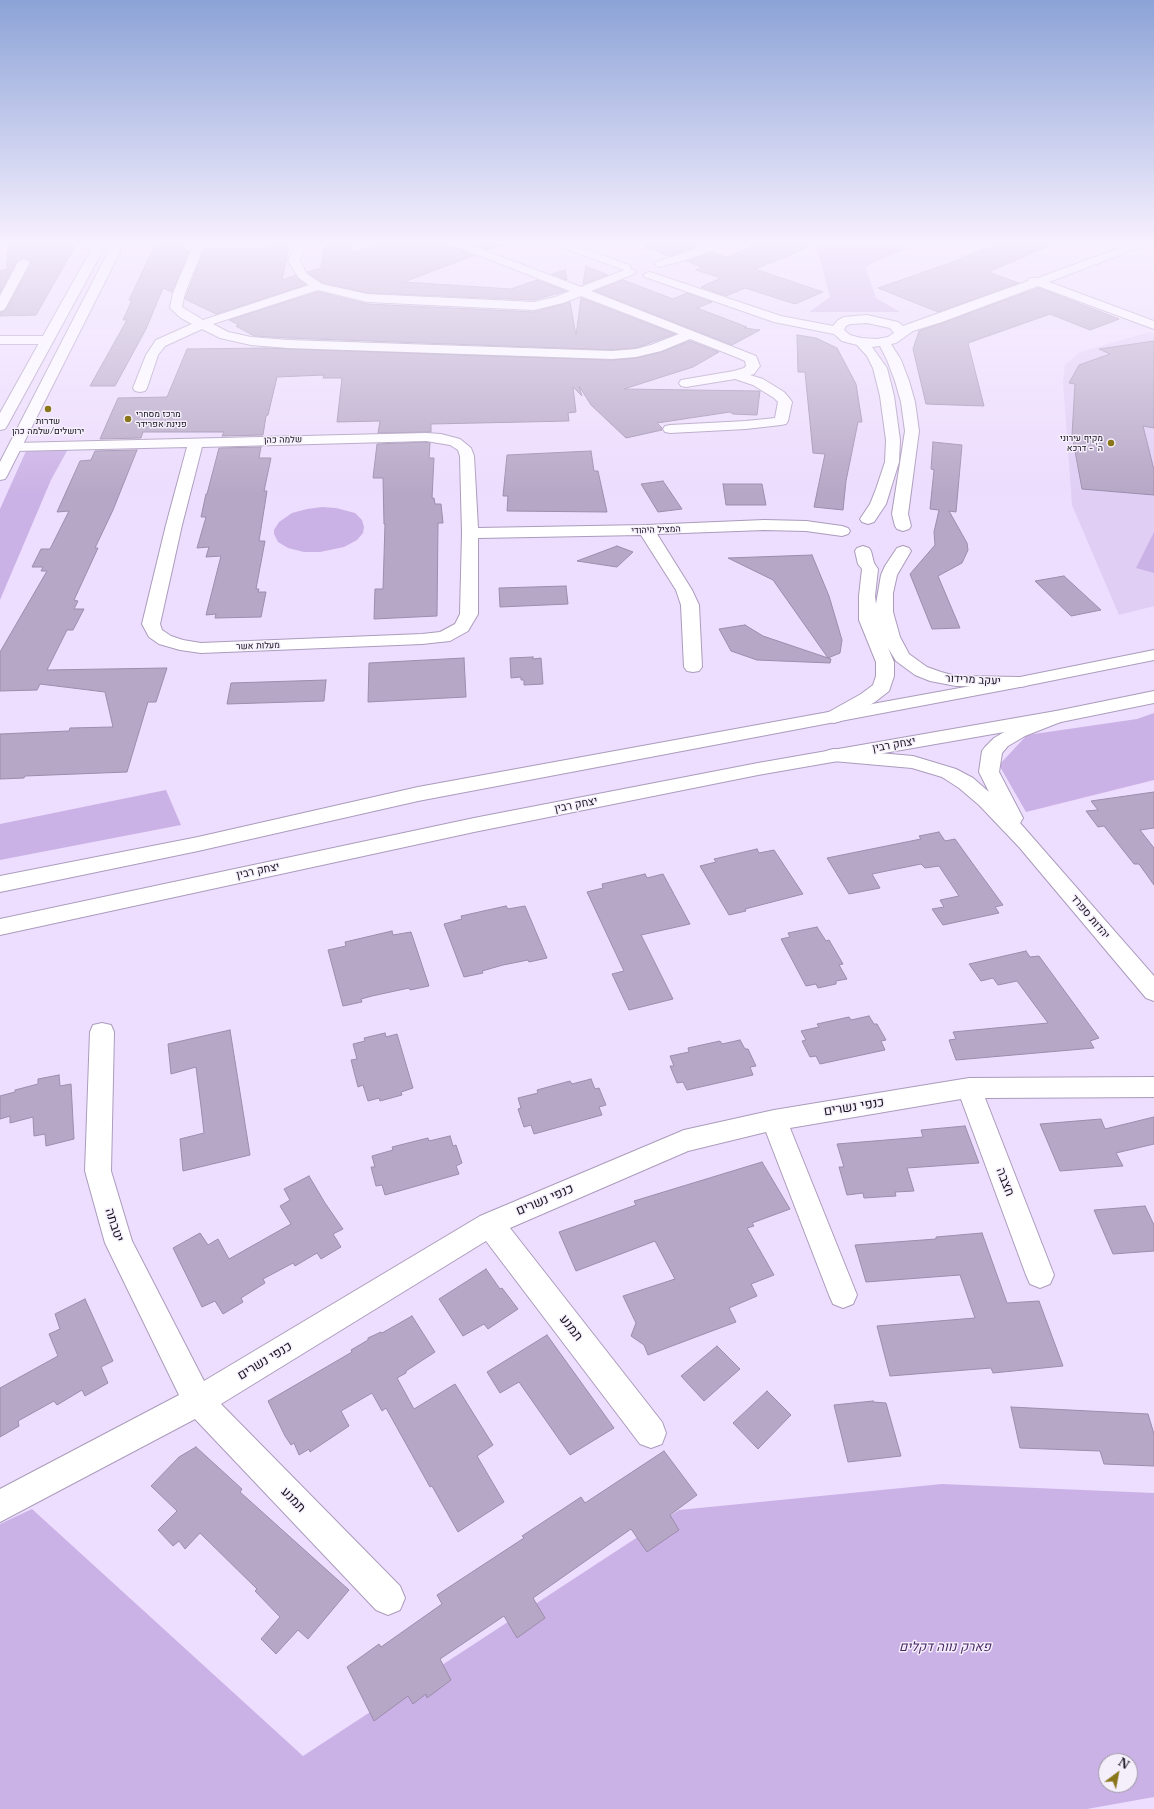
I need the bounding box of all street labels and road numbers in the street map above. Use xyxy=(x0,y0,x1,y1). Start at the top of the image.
street label: שלמה כהן xyxy=(264,434,302,446)
street label: המציל היהודי xyxy=(631,524,681,536)
street label: מעלות אשר xyxy=(236,640,280,652)
street label: יעקב מרידור xyxy=(945,672,1001,688)
street label: יצחק רבין xyxy=(871,735,917,755)
street label: יצחק רבין xyxy=(553,794,599,816)
street label: יצחק רבין xyxy=(235,860,281,882)
street label: יהדות ספרד xyxy=(1068,892,1112,942)
street label: כנפי נשרים xyxy=(823,1095,885,1119)
street label: חצבה xyxy=(992,1165,1018,1199)
street label: כנפי נשרים xyxy=(514,1181,576,1219)
street label: יטבתה xyxy=(101,1206,127,1244)
street label: תמנע xyxy=(556,1312,586,1344)
street label: כנפי נשרים xyxy=(235,1339,295,1383)
street label: תמנע xyxy=(277,1484,309,1516)

